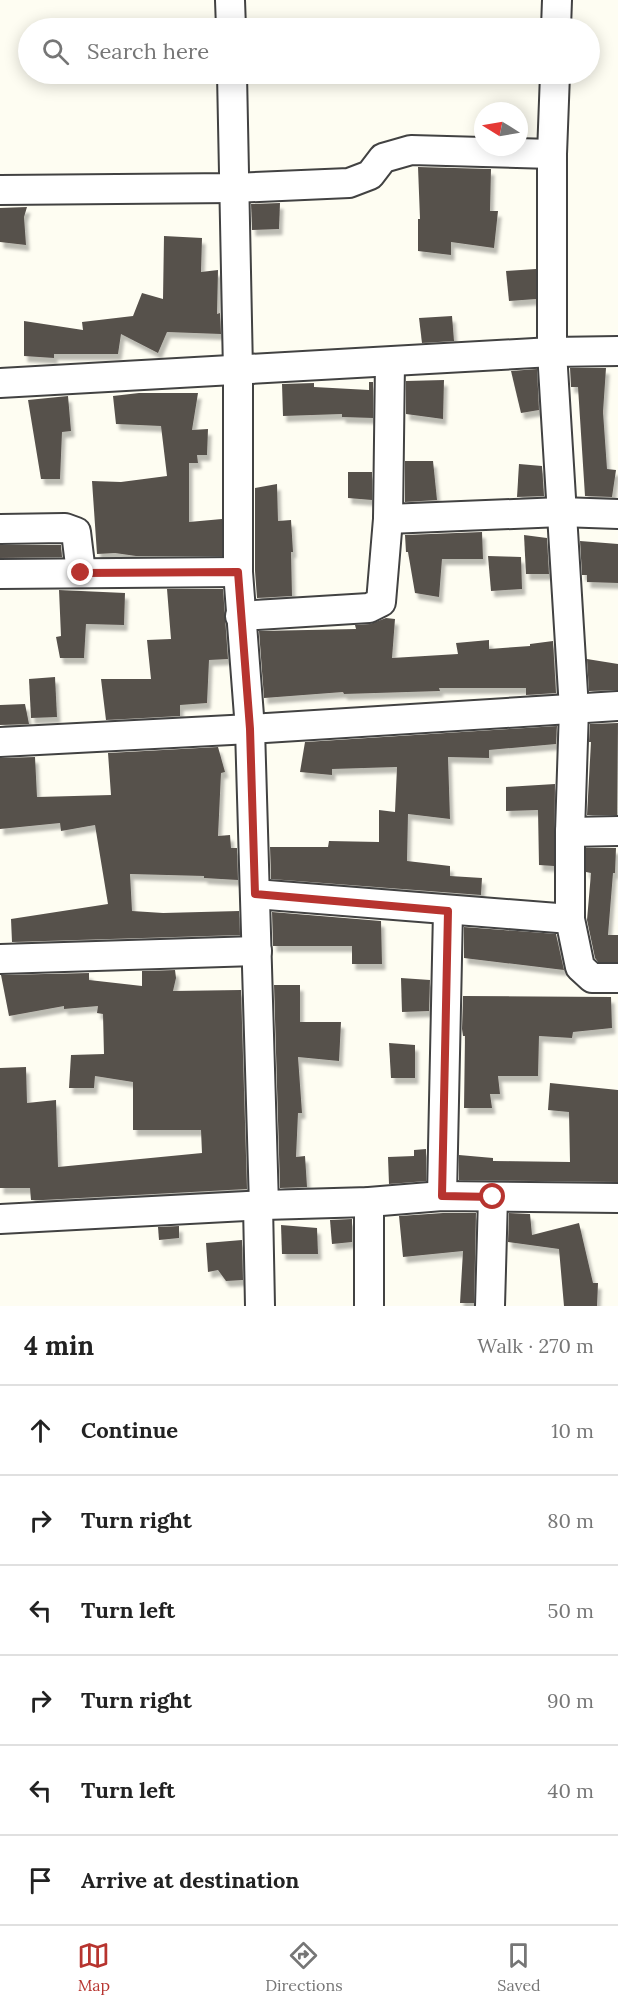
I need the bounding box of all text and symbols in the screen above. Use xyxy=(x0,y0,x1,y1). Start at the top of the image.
search box xyxy=(18,18,600,84)
icon: search xyxy=(39,35,72,68)
text: Search here xyxy=(87,37,209,65)
north arrow xyxy=(474,102,528,156)
route end xyxy=(67,559,93,585)
route start xyxy=(479,1183,505,1209)
text: 4 min xyxy=(24,1329,94,1362)
text: Walk · 270 m xyxy=(477,1333,594,1358)
icon: ahead xyxy=(24,1414,57,1447)
text: Continue xyxy=(81,1416,178,1444)
text: 10 m xyxy=(551,1418,594,1443)
icon: right xyxy=(24,1504,57,1537)
text: Turn right xyxy=(81,1506,192,1534)
text: 80 m xyxy=(547,1508,594,1533)
icon: left xyxy=(24,1594,57,1627)
text: Turn left xyxy=(81,1596,175,1624)
text: 50 m xyxy=(548,1598,594,1623)
icon: right xyxy=(24,1684,57,1717)
text: Turn right xyxy=(81,1686,192,1714)
text: 90 m xyxy=(547,1688,594,1713)
icon: left xyxy=(24,1774,57,1807)
text: Turn left xyxy=(81,1776,175,1804)
text: 40 m xyxy=(548,1778,594,1803)
icon: arrive xyxy=(24,1864,57,1897)
text: Arrive at destination xyxy=(81,1866,299,1894)
tab: Map xyxy=(77,1939,110,1995)
tab: Directions xyxy=(265,1939,343,1995)
tab: Saved xyxy=(497,1939,541,1995)

